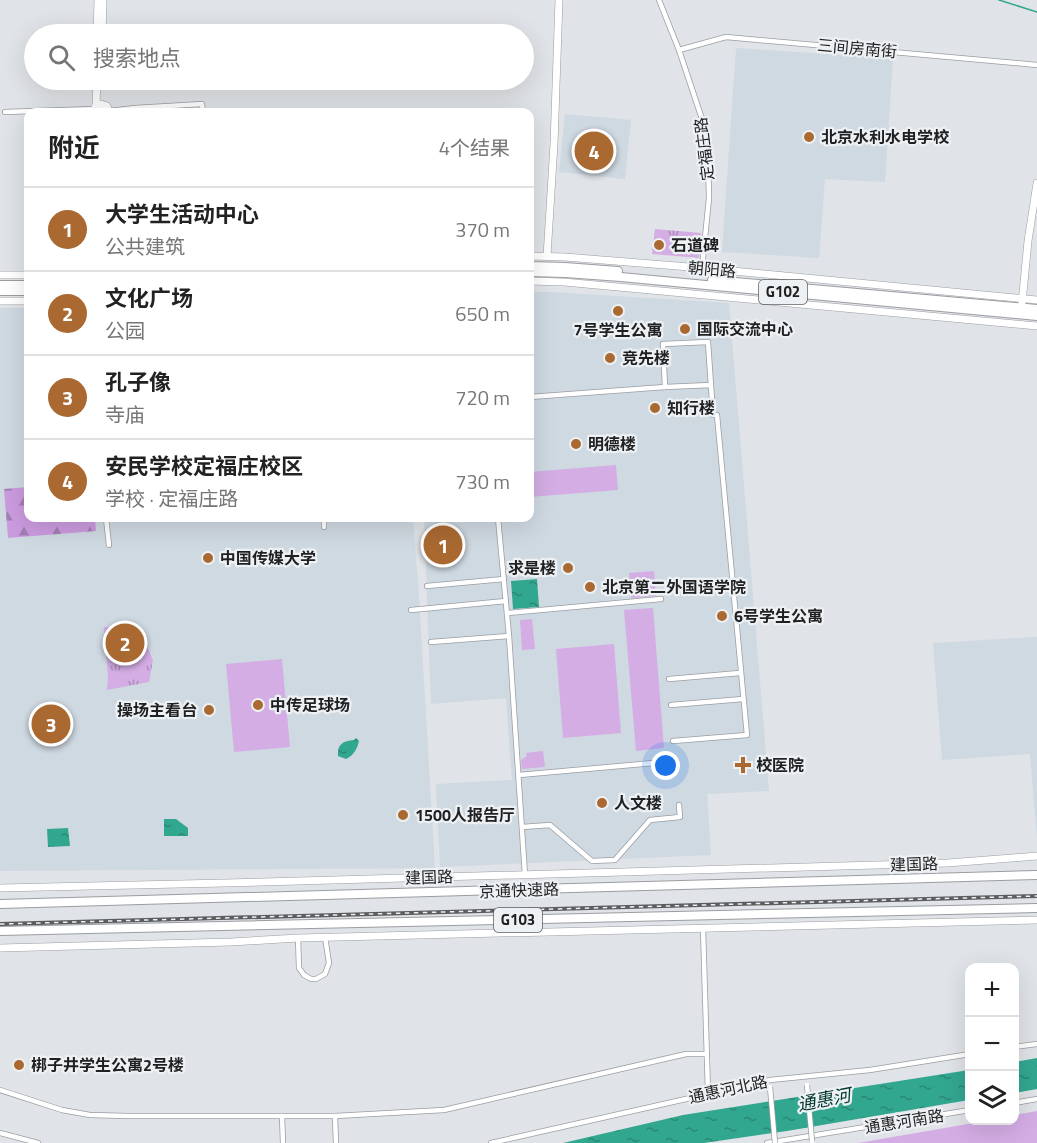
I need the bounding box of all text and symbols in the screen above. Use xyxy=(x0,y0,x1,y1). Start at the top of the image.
search box xyxy=(24,24,534,90)
street label: 三间房南街 xyxy=(816,33,898,63)
icon: search xyxy=(45,41,78,74)
text: 搜索地点 xyxy=(93,41,181,75)
street label: 定福庄路 xyxy=(688,116,720,182)
place label: 北京水利水电学校 xyxy=(821,125,950,149)
text: 附近 xyxy=(48,128,100,167)
pin: 4 xyxy=(574,128,614,174)
marker: 北京水利水电学校 xyxy=(802,130,816,144)
text: 4个结果 xyxy=(439,132,510,163)
text: 大学生活动中心 xyxy=(105,197,259,231)
text: 1 xyxy=(62,214,73,245)
text: 370 m xyxy=(455,214,510,245)
text: 公共建筑 xyxy=(105,231,185,262)
place label: 石道碑 xyxy=(671,233,719,257)
marker: 石道碑 xyxy=(652,238,666,252)
street label: 朝阳路 xyxy=(687,255,737,283)
road number: G102 xyxy=(759,280,807,304)
text: 文化广场 xyxy=(105,281,193,315)
text: 2 xyxy=(62,298,73,329)
text: 650 m xyxy=(455,298,510,329)
marker: 7号学生公寓 xyxy=(611,304,625,318)
text: 公园 xyxy=(105,315,145,346)
place label: 国际交流中心 xyxy=(697,317,793,341)
place label: 7号学生公寓 xyxy=(574,318,662,342)
marker: 国际交流中心 xyxy=(678,322,692,336)
place label: 竞先楼 xyxy=(622,346,670,370)
marker: 竞先楼 xyxy=(603,351,617,365)
text: 孔子像 xyxy=(105,365,171,399)
text: 3 xyxy=(62,382,73,413)
text: 720 m xyxy=(455,382,510,413)
place label: 知行楼 xyxy=(667,396,715,420)
text: 寺庙 xyxy=(105,399,145,430)
marker: 知行楼 xyxy=(648,401,662,415)
place label: 明德楼 xyxy=(588,432,636,456)
marker: 明德楼 xyxy=(569,437,583,451)
text: 安民学校定福庄校区 xyxy=(105,449,303,483)
text: 4 xyxy=(62,466,73,497)
text: 730 m xyxy=(455,466,510,497)
text: 学校 · 定福庄路 xyxy=(105,483,238,514)
pin: 1 xyxy=(424,522,462,568)
place label: 中国传媒大学 xyxy=(220,546,316,570)
marker: 中国传媒大学 xyxy=(201,551,215,565)
place label: 求是楼 xyxy=(508,556,556,580)
marker: 求是楼 xyxy=(561,561,575,575)
place label: 北京第二外国语学院 xyxy=(602,575,746,599)
marker: 北京第二外国语学院 xyxy=(583,580,597,594)
place label: 6号学生公寓 xyxy=(734,604,823,628)
marker: 6号学生公寓 xyxy=(715,609,729,623)
pin: 2 xyxy=(106,620,144,666)
place label: 中传足球场 xyxy=(270,693,350,717)
place label: 操场主看台 xyxy=(117,698,197,722)
marker: 中传足球场 xyxy=(251,698,265,712)
pin: 3 xyxy=(32,702,70,746)
marker: 操场主看台 xyxy=(202,703,216,717)
your location xyxy=(651,751,680,780)
place label: 校医院 xyxy=(756,753,804,777)
marker: 校医院 xyxy=(734,756,752,774)
place label: 人文楼 xyxy=(614,791,662,815)
marker: 人文楼 xyxy=(595,796,609,810)
place label: 1500人报告厅 xyxy=(415,803,515,827)
marker: 1500人报告厅 xyxy=(396,808,410,822)
street label: 建国路 xyxy=(890,851,938,877)
street label: 建国路 xyxy=(405,864,453,890)
street label: 京通快速路 xyxy=(479,877,559,903)
road number: G103 xyxy=(494,908,542,932)
map controls xyxy=(965,963,1019,1125)
button: + xyxy=(965,963,1019,1017)
button: − xyxy=(965,1017,1019,1071)
place label: 梆子井学生公寓2号楼 xyxy=(31,1053,184,1077)
marker: 梆子井学生公寓2号楼 xyxy=(12,1058,26,1072)
street label: 通惠河北路 xyxy=(686,1069,770,1109)
button: layers xyxy=(965,1071,1019,1125)
water label: 通惠河 xyxy=(795,1081,856,1118)
street label: 通惠河南路 xyxy=(863,1103,945,1139)

